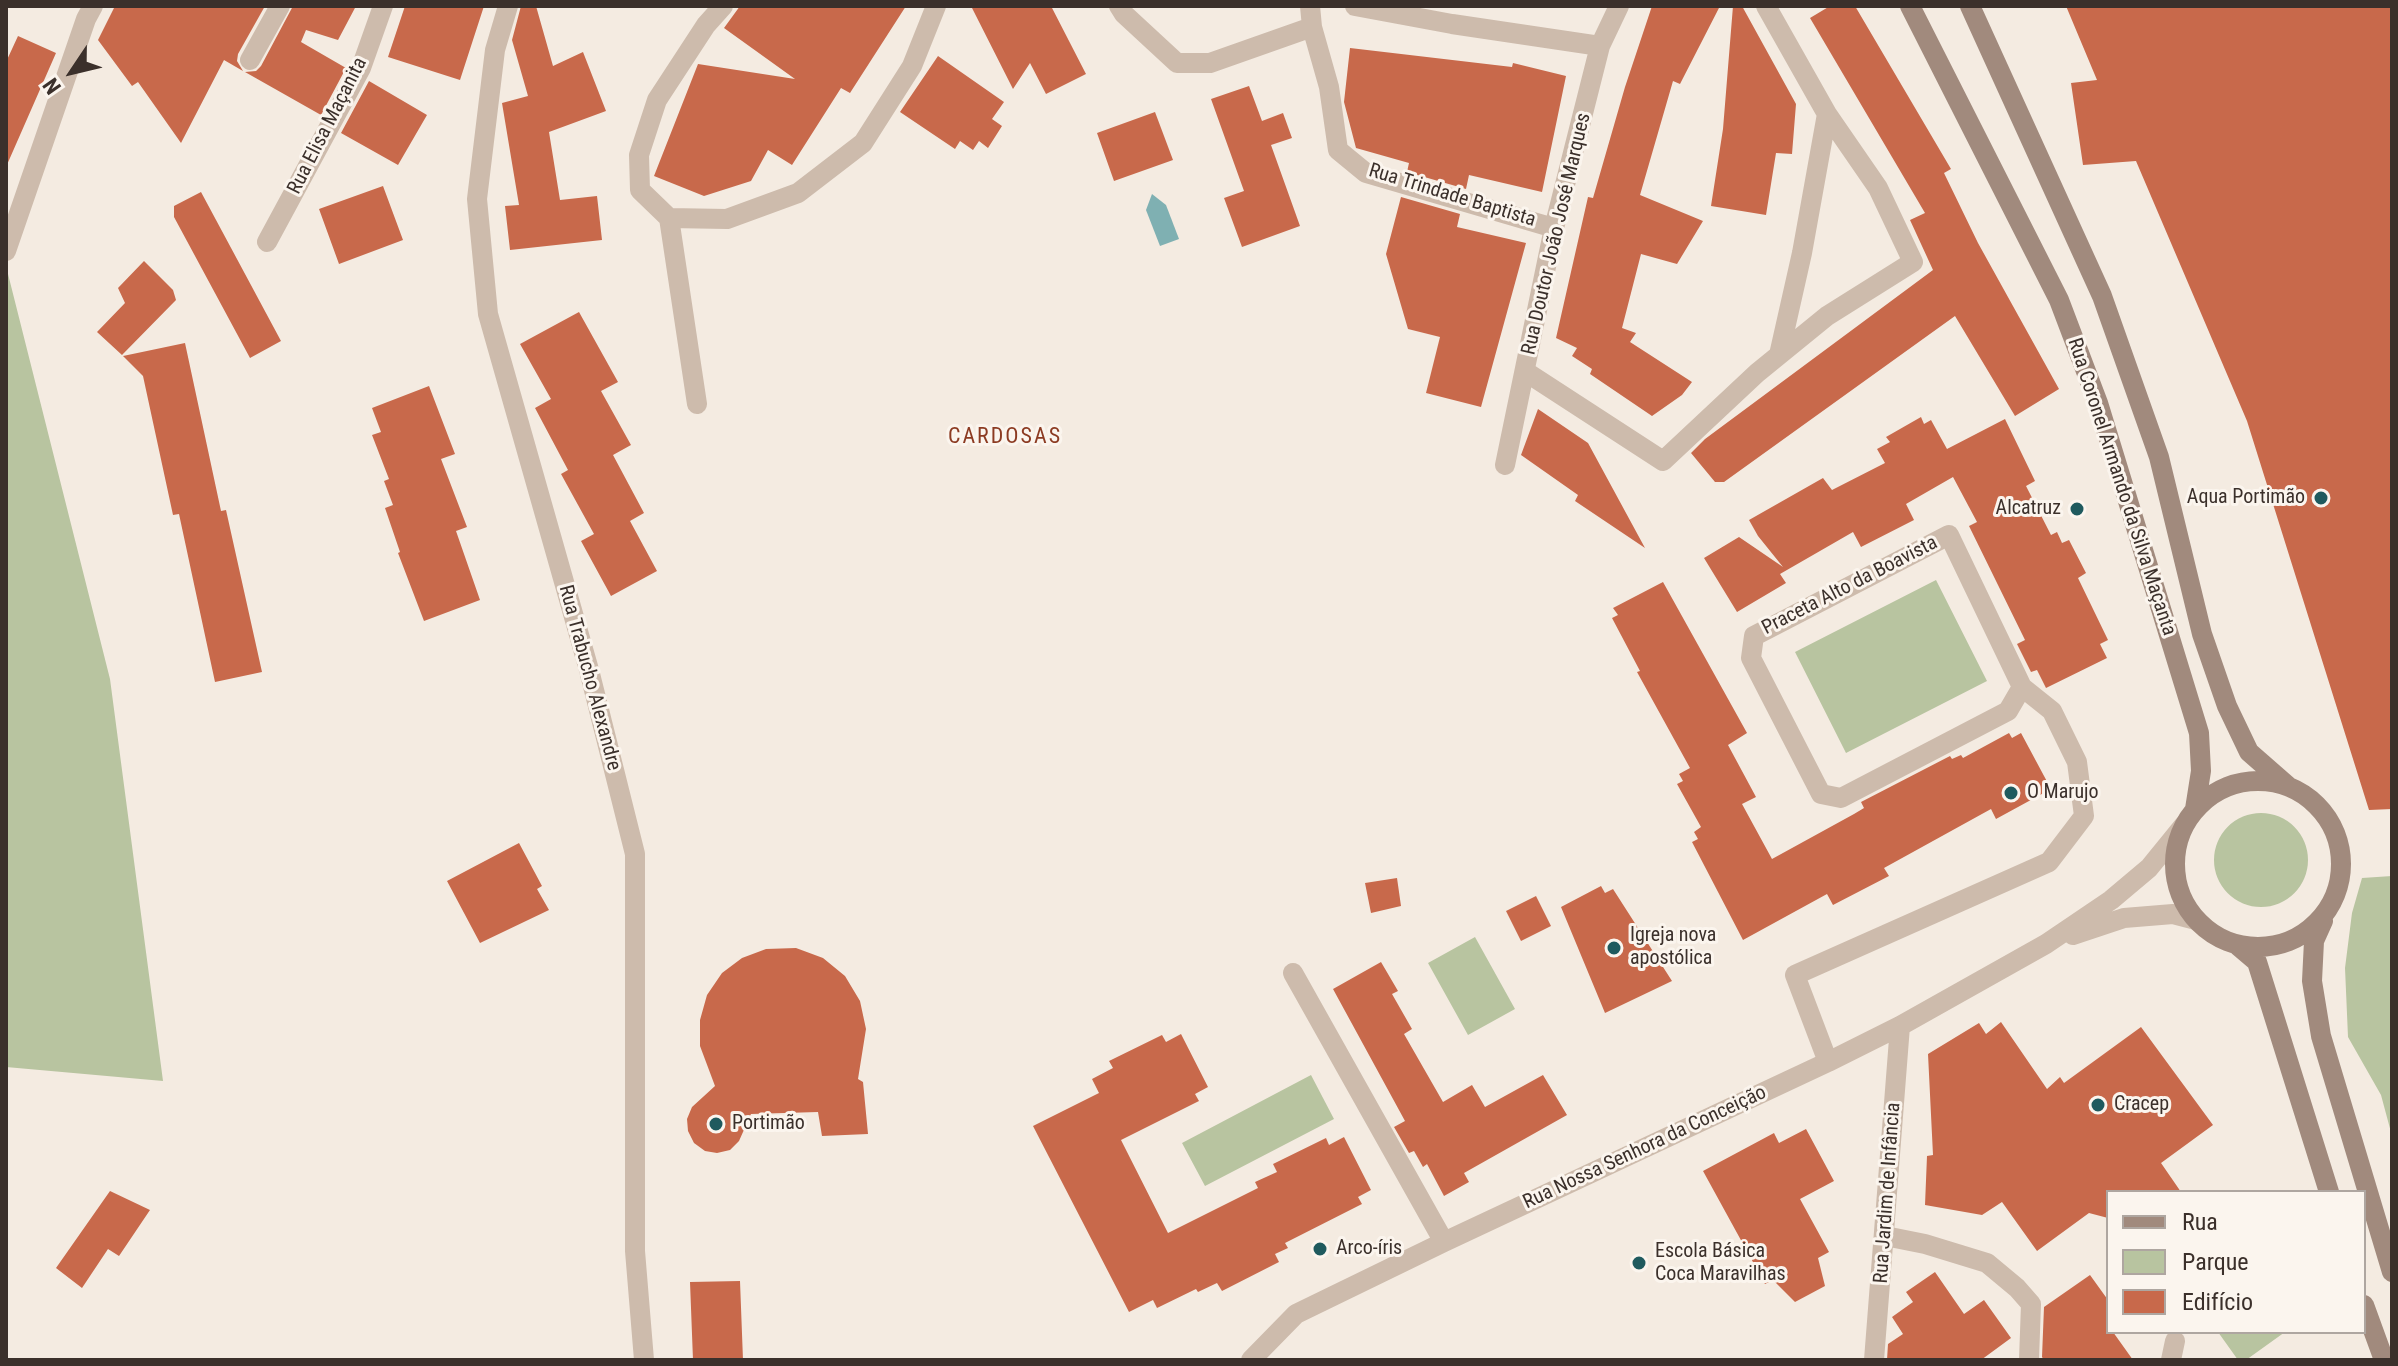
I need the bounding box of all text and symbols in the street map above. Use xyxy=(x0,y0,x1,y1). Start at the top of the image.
north arrow xyxy=(32,32,112,112)
street label: Rua Elisa Maçanita xyxy=(283,54,373,198)
text: N xyxy=(38,73,66,99)
street label: Rua Doutor João José Marques xyxy=(1517,111,1597,357)
street label: Rua Trindade Baptista xyxy=(1366,159,1538,233)
street label: Rua Coronel Armando da Silva Maçanta xyxy=(2061,335,2181,639)
district label: CARDOSAS xyxy=(948,424,1062,450)
place label: Aqua Portimão xyxy=(2187,486,2305,510)
marker: Aqua Portimão xyxy=(2312,489,2330,507)
place label: Alcatruz xyxy=(1996,497,2061,521)
marker: Alcatruz xyxy=(2068,500,2086,518)
street label: Praceta Alto da Boavista xyxy=(1758,531,1942,641)
street label: Rua Trabucho Alexandre xyxy=(553,583,625,773)
place label: O Marujo xyxy=(2027,781,2099,805)
marker: O Marujo xyxy=(2002,784,2020,802)
place label: Igreja nova apostólica xyxy=(1630,924,1716,971)
marker: Igreja nova apostólica xyxy=(1605,939,1623,957)
street label: Rua Nossa Senhora da Conceição xyxy=(1520,1081,1770,1215)
place label: Cracep xyxy=(2114,1093,2169,1117)
marker: Cracep xyxy=(2089,1096,2107,1114)
street label: Rua Jardim de Infância xyxy=(1870,1102,1906,1284)
place label: Portimão xyxy=(732,1112,805,1136)
marker: Portimão xyxy=(707,1115,725,1133)
legend xyxy=(2106,1190,2366,1334)
text: Rua xyxy=(2182,1208,2218,1236)
place label: Arco-íris xyxy=(1336,1237,1402,1261)
marker: Arco-íris xyxy=(1311,1240,1329,1258)
place label: Escola Básica Coca Maravilhas xyxy=(1655,1240,1786,1287)
text: Parque xyxy=(2182,1248,2249,1276)
marker: Escola Básica Coca Maravilhas xyxy=(1630,1254,1648,1272)
text: Edifício xyxy=(2182,1288,2253,1316)

